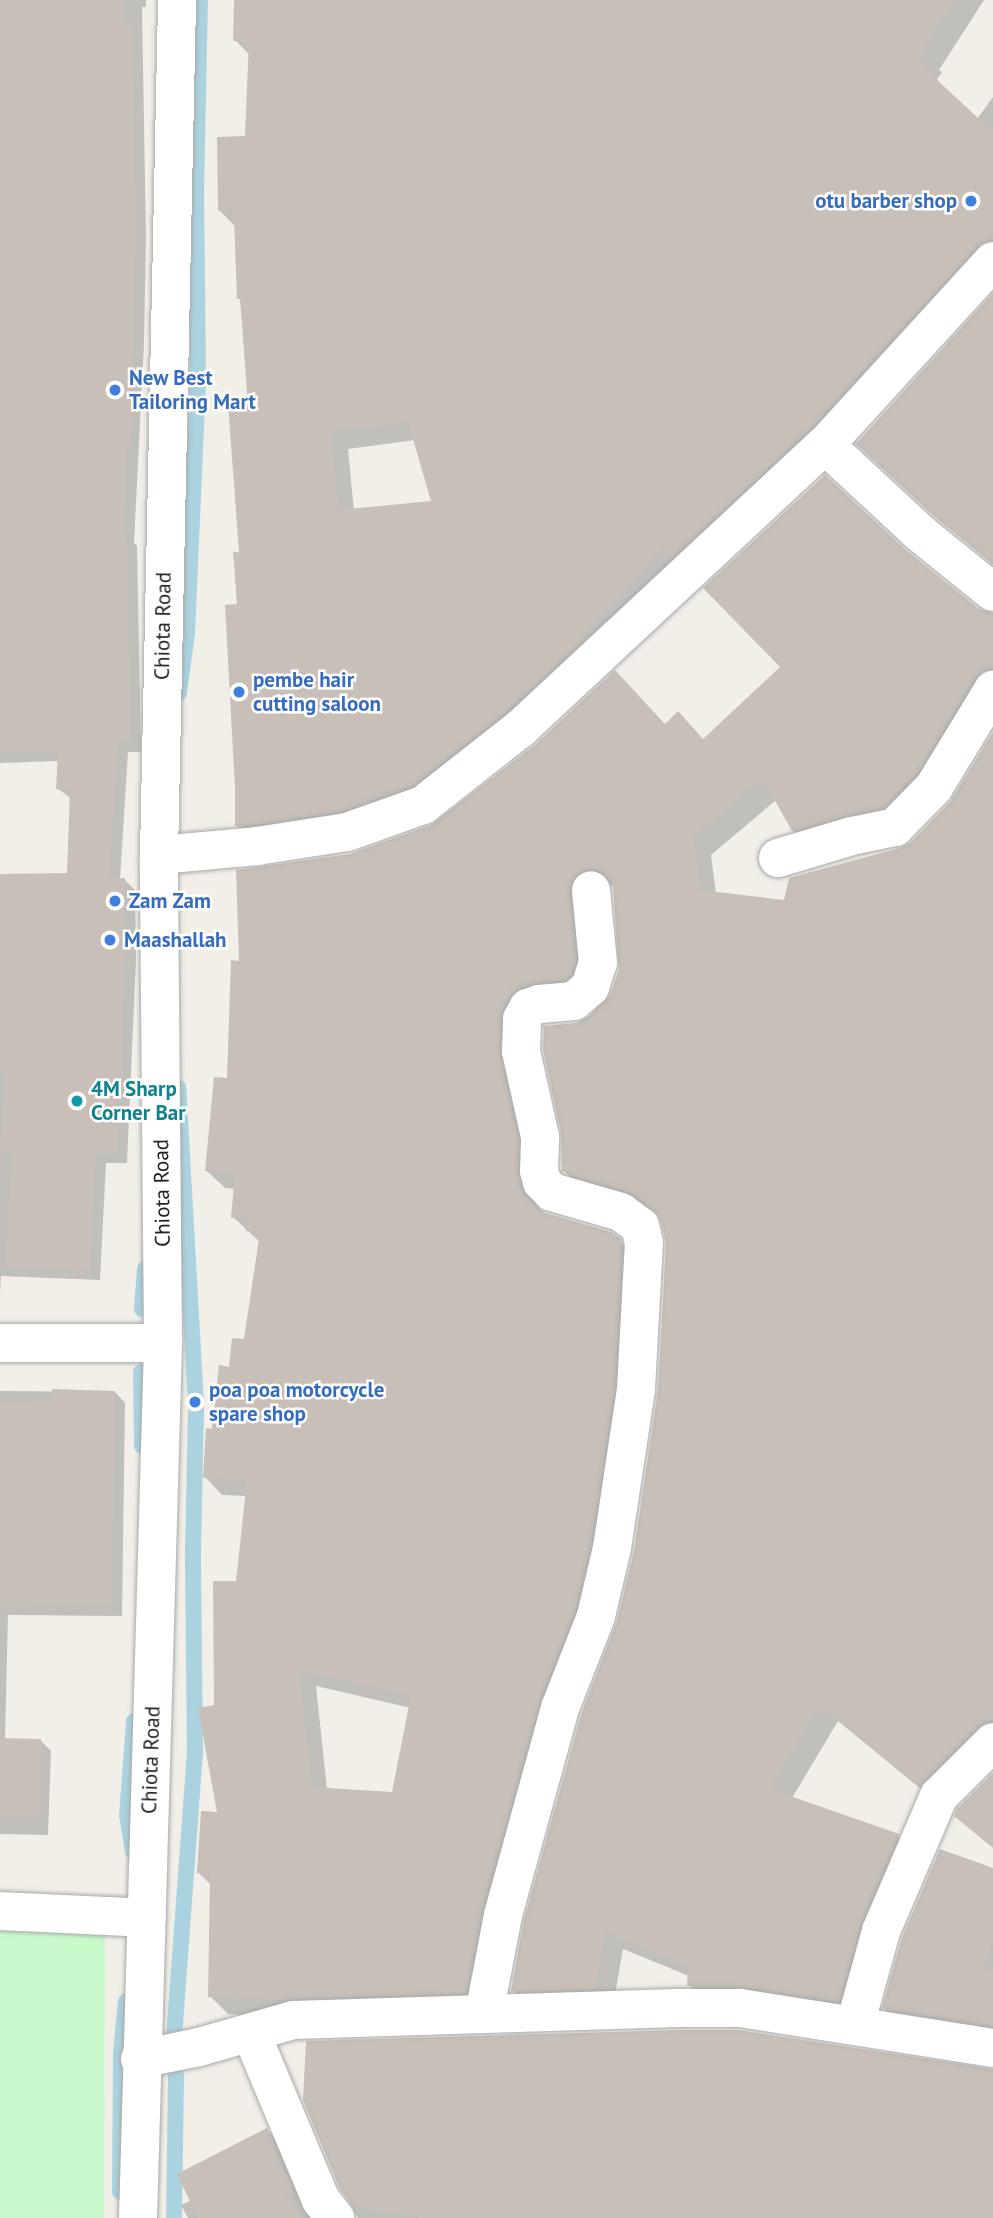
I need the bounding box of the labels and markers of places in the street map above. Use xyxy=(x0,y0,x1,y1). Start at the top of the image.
place label: otu barber shop xyxy=(815,188,957,214)
marker: otu barber shop xyxy=(963,193,979,209)
place label: New Best Tailoring Mart xyxy=(129,365,256,415)
marker: New Best Tailoring Mart xyxy=(107,382,123,398)
place label: pembe hair cutting saloon xyxy=(253,667,381,717)
marker: pembe hair cutting saloon xyxy=(231,684,247,700)
place label: Zam Zam xyxy=(129,888,211,914)
marker: Zam Zam xyxy=(107,893,123,909)
place label: Maashallah xyxy=(124,927,227,953)
marker: Maashallah xyxy=(102,932,118,948)
place label: 4M Sharp Corner Bar xyxy=(91,1076,186,1126)
marker: 4M Sharp Corner Bar xyxy=(69,1093,85,1109)
place label: poa poa motorcycle spare shop xyxy=(209,1377,384,1427)
marker: poa poa motorcycle spare shop xyxy=(187,1394,203,1410)

